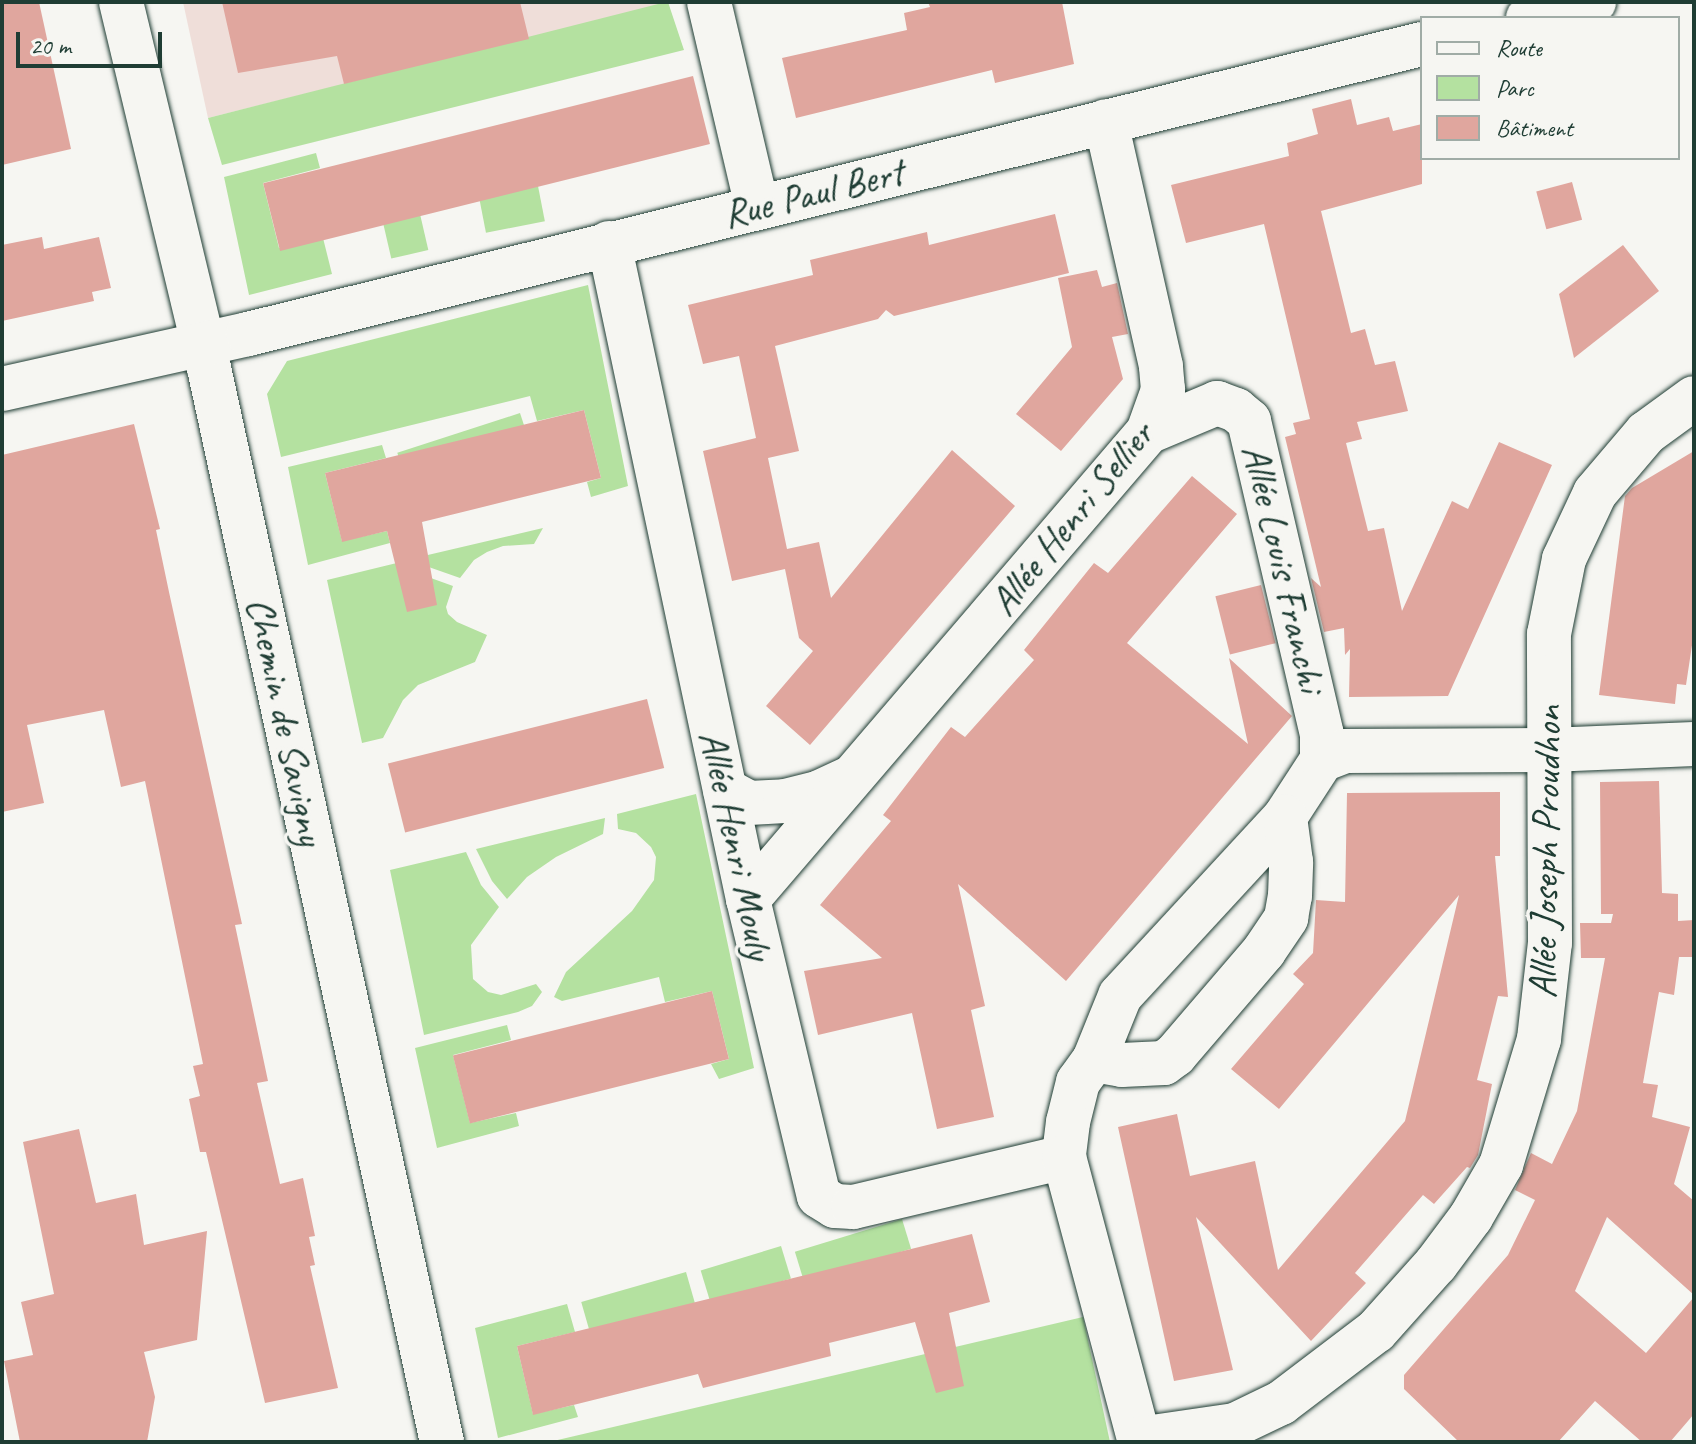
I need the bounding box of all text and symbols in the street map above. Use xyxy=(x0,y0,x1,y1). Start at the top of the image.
scale bar xyxy=(20,16,166,66)
legend xyxy=(1420,16,1680,160)
text: 20 m xyxy=(30,31,71,61)
text: Route xyxy=(1496,33,1542,63)
text: Parc xyxy=(1496,73,1534,103)
text: Bâtiment xyxy=(1496,113,1573,143)
street label: Rue Paul Bert xyxy=(717,147,909,239)
street label: Allée Henri Sellier xyxy=(978,412,1164,624)
street label: Allée Louis Franchi xyxy=(1232,439,1336,697)
street label: Chemin de Savigny xyxy=(236,593,336,849)
street label: Allée Joseph Proudhon xyxy=(1518,705,1572,999)
street label: Allée Henri Mouly xyxy=(689,726,785,964)

